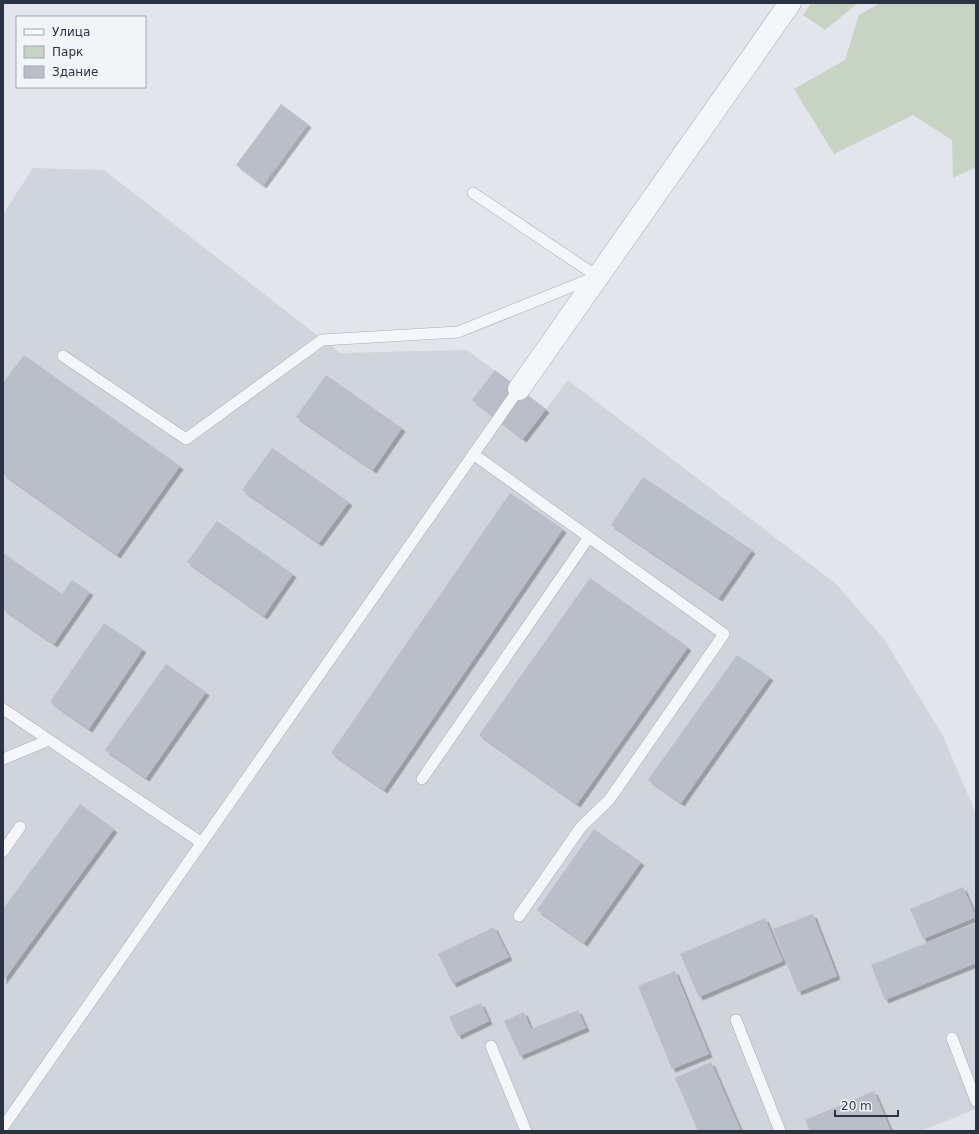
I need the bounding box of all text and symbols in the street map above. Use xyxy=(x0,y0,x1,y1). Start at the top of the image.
legend xyxy=(16,16,146,88)
text: Улица xyxy=(52,25,90,39)
text: Парк xyxy=(52,45,83,59)
text: Здание xyxy=(52,65,98,79)
scale bar xyxy=(835,1092,898,1118)
text: 20 m xyxy=(841,1099,872,1113)

